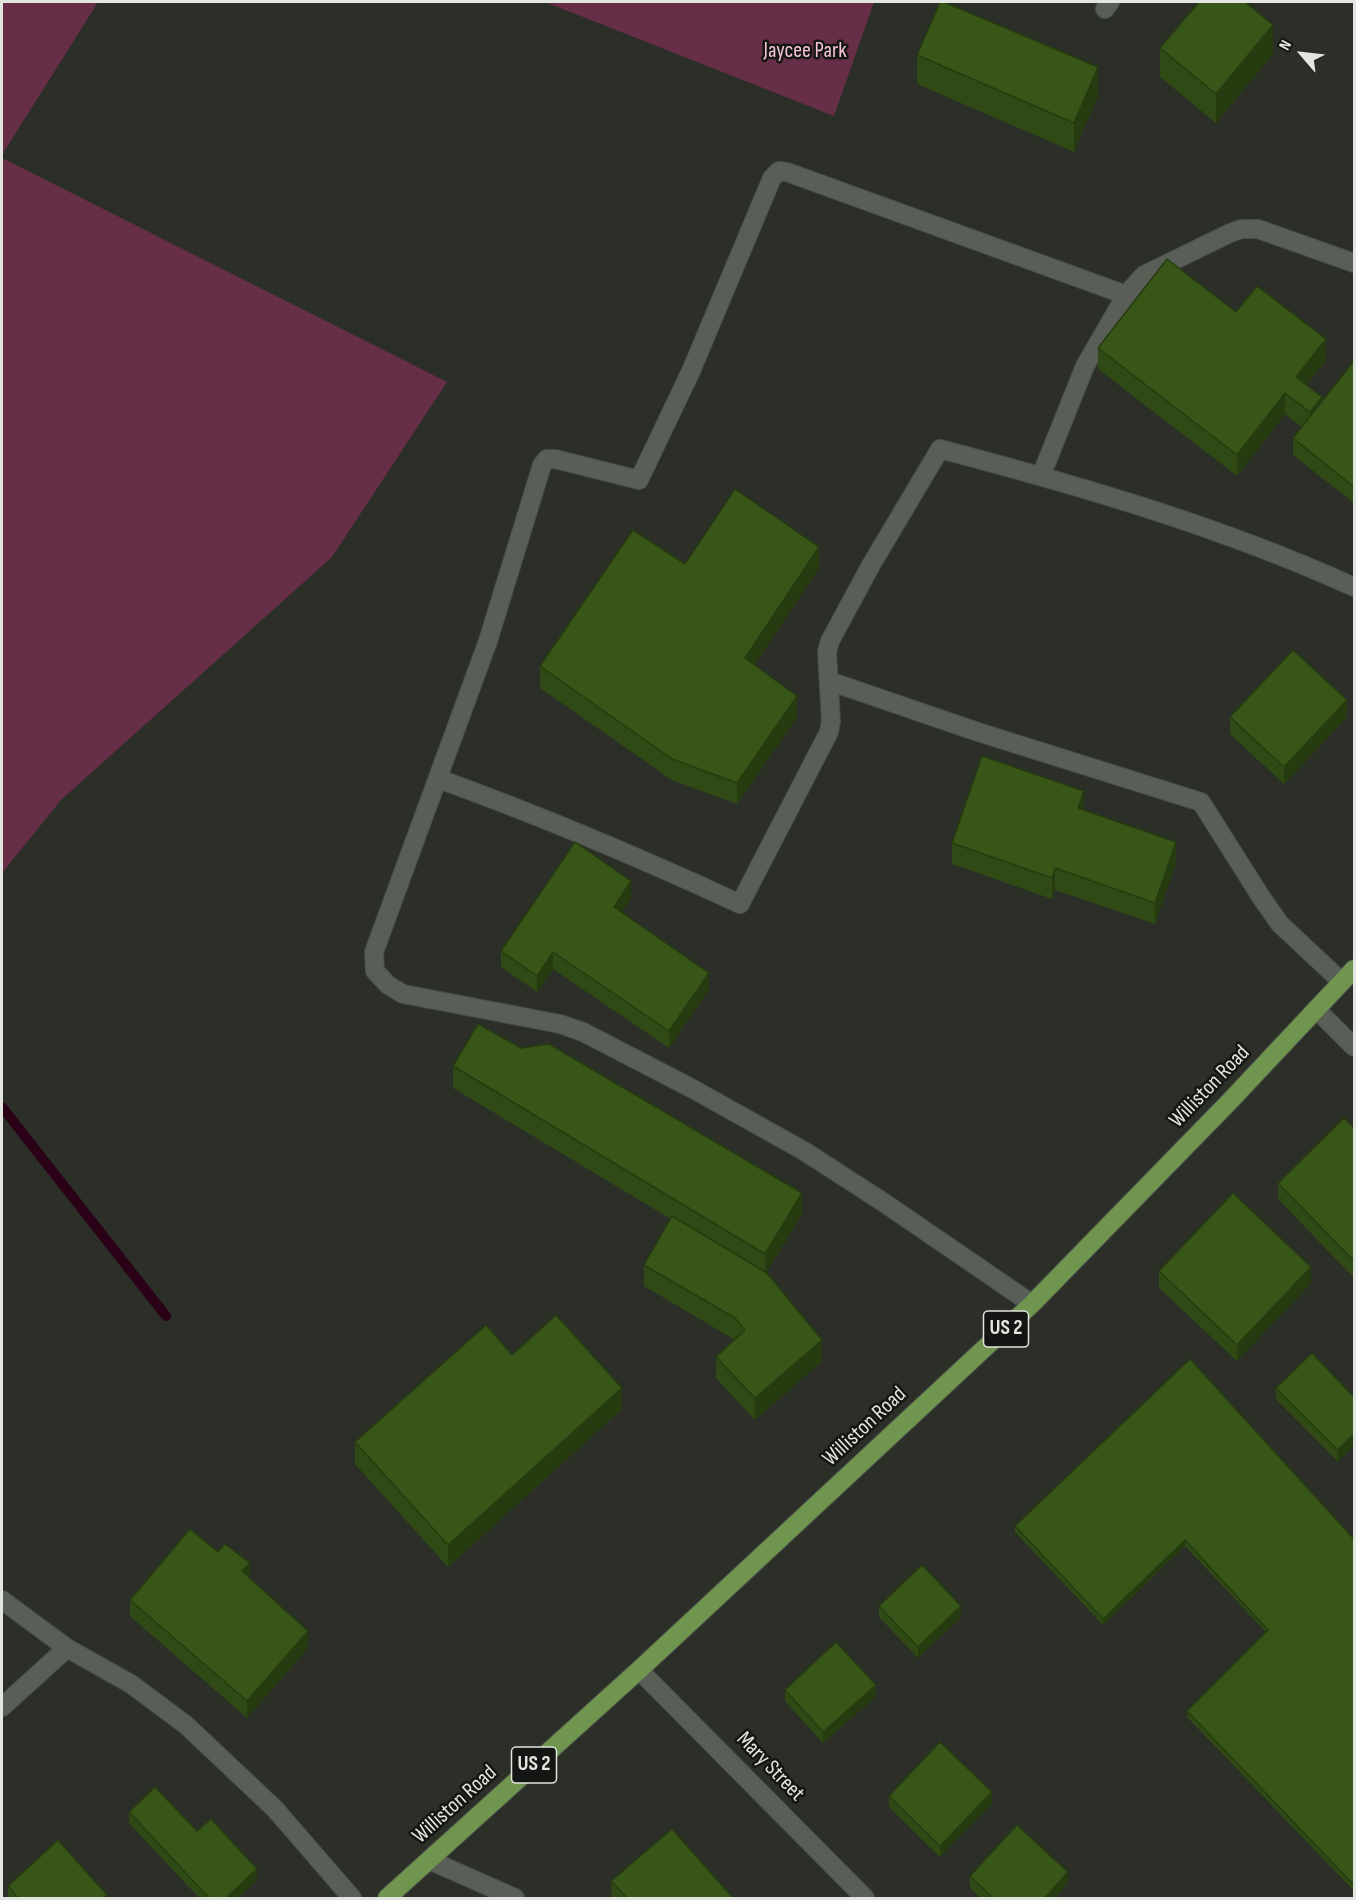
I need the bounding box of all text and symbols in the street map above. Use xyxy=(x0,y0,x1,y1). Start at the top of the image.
north arrow xyxy=(1272,24,1332,84)
text: N xyxy=(1275,37,1296,54)
park label: Jaycee Park xyxy=(763,38,847,64)
street label: Williston Road xyxy=(1164,1040,1256,1134)
road number: US 2 xyxy=(984,1311,1028,1347)
street label: Williston Road xyxy=(818,1382,912,1472)
street label: Mary Street xyxy=(730,1727,810,1807)
road number: US 2 xyxy=(512,1747,556,1783)
street label: Williston Road xyxy=(407,1760,503,1850)

